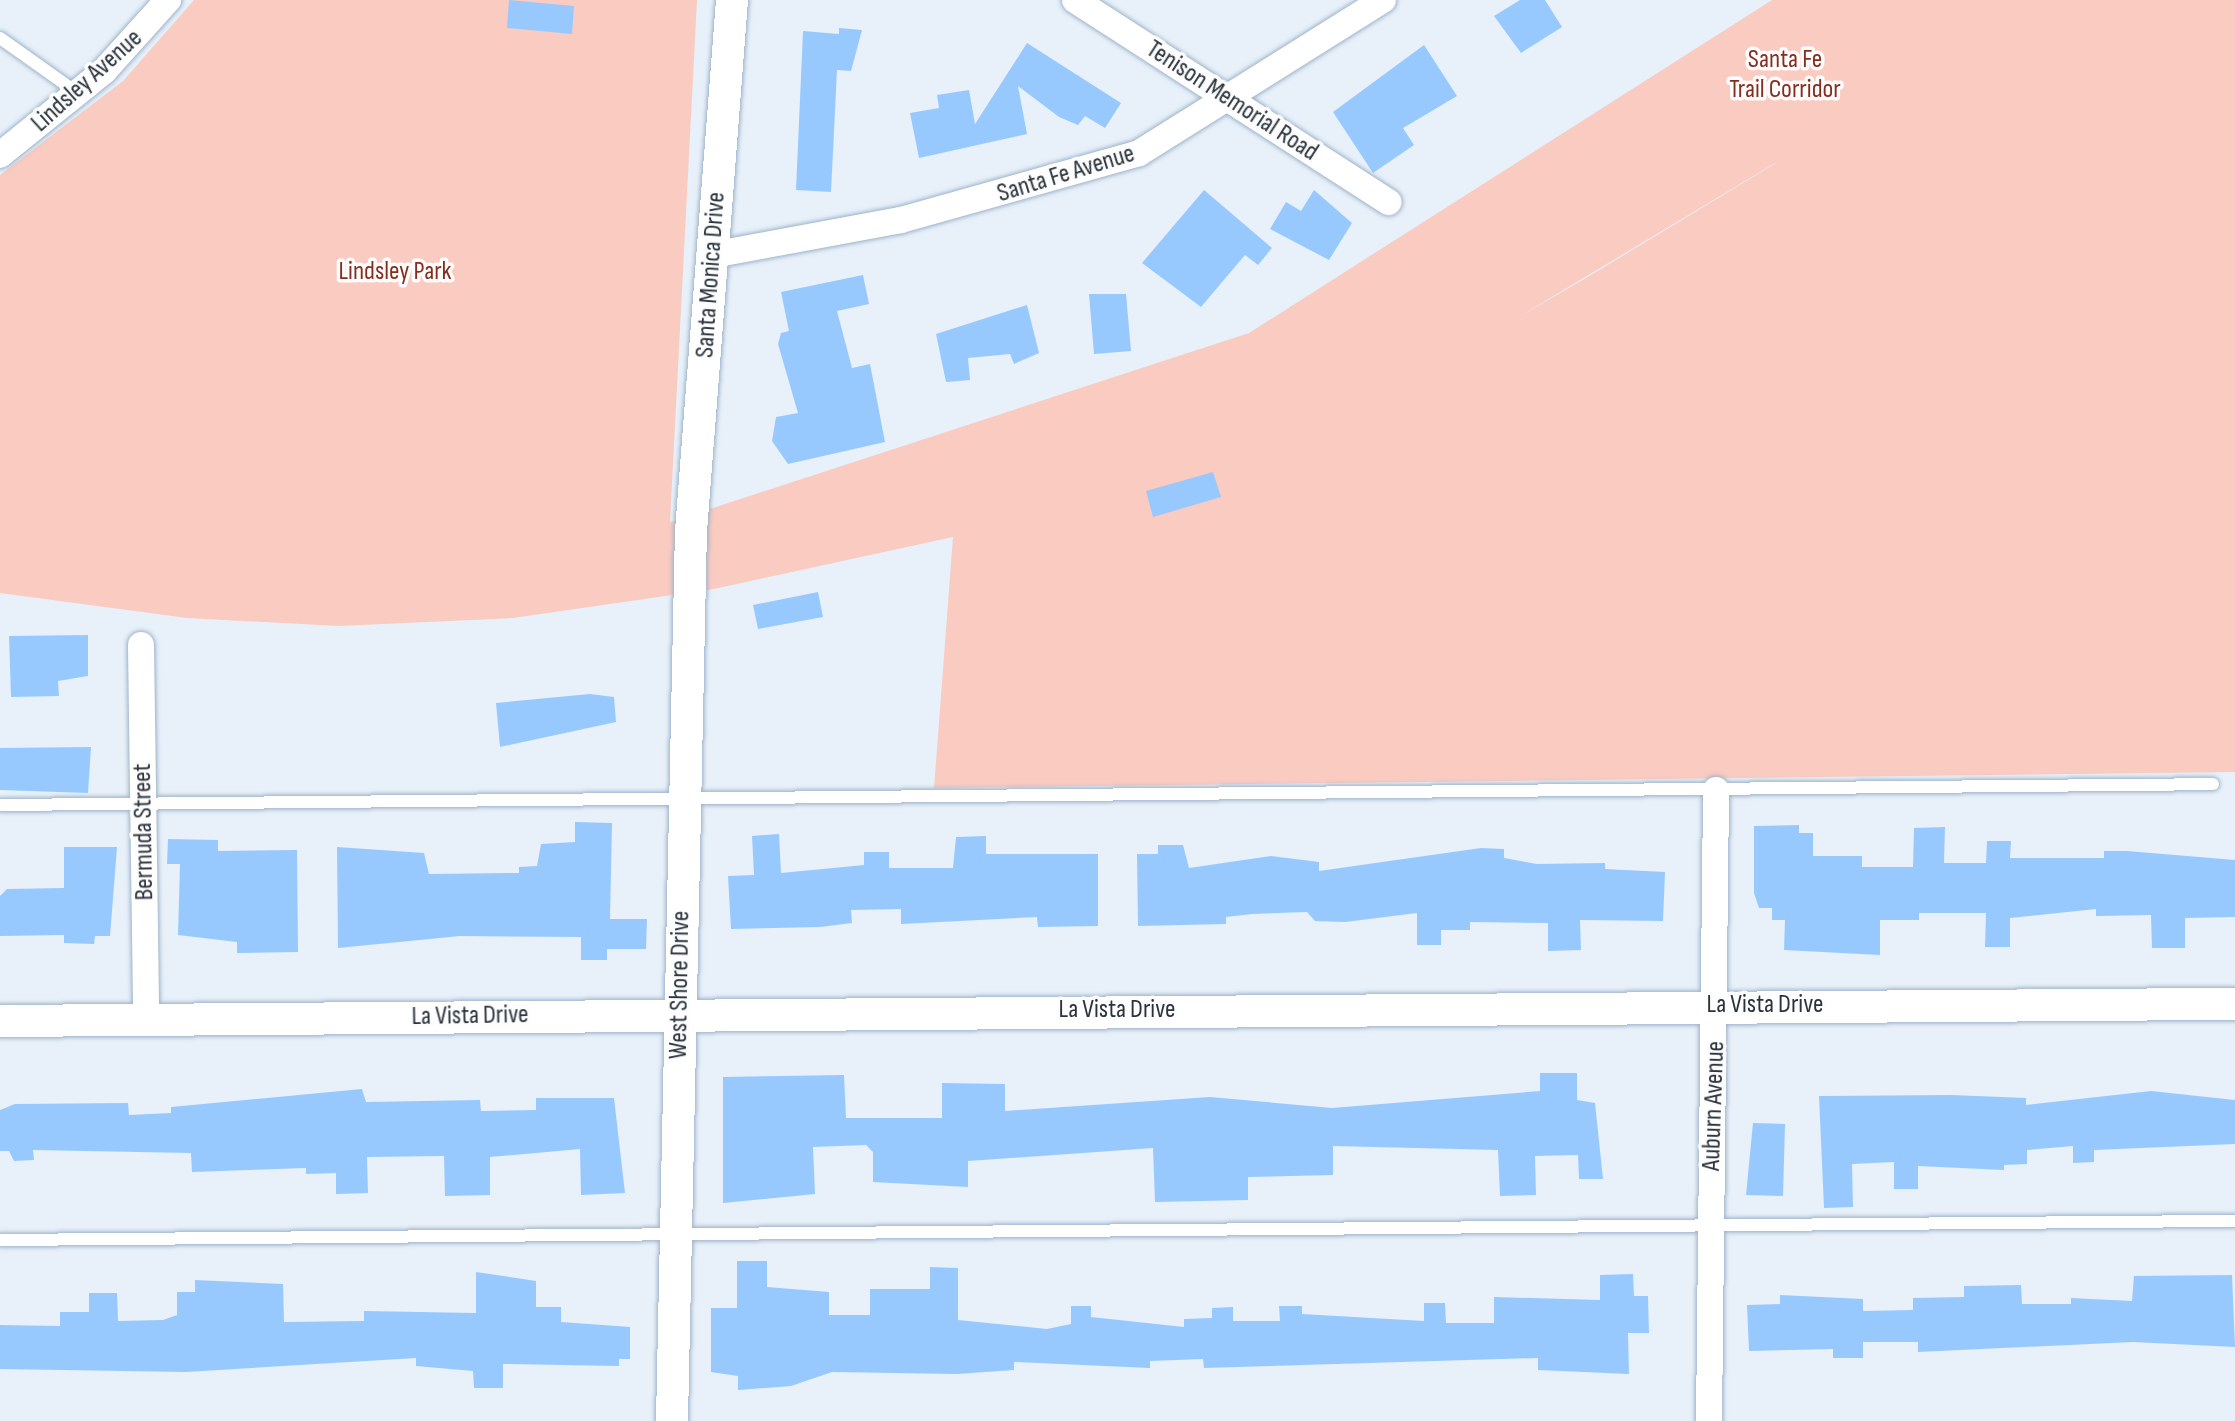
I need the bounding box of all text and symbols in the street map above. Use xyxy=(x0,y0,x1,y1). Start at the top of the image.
street label: Lindsley Avenue xyxy=(25,23,149,139)
street label: Tenison Memorial Road xyxy=(1140,34,1324,168)
park label: Santa Fe Trail Corridor xyxy=(1729,44,1841,106)
street label: Santa Fe Avenue xyxy=(994,138,1138,210)
street label: Santa Monica Drive xyxy=(690,191,732,359)
park label: Lindsley Park xyxy=(338,256,452,288)
street label: Bermuda Street xyxy=(127,763,161,901)
street label: West Shore Drive xyxy=(663,911,697,1059)
street label: La Vista Drive xyxy=(1707,989,1823,1021)
street label: La Vista Drive xyxy=(1059,994,1175,1026)
street label: La Vista Drive xyxy=(411,999,529,1033)
street label: Auburn Avenue xyxy=(1696,1041,1732,1171)

